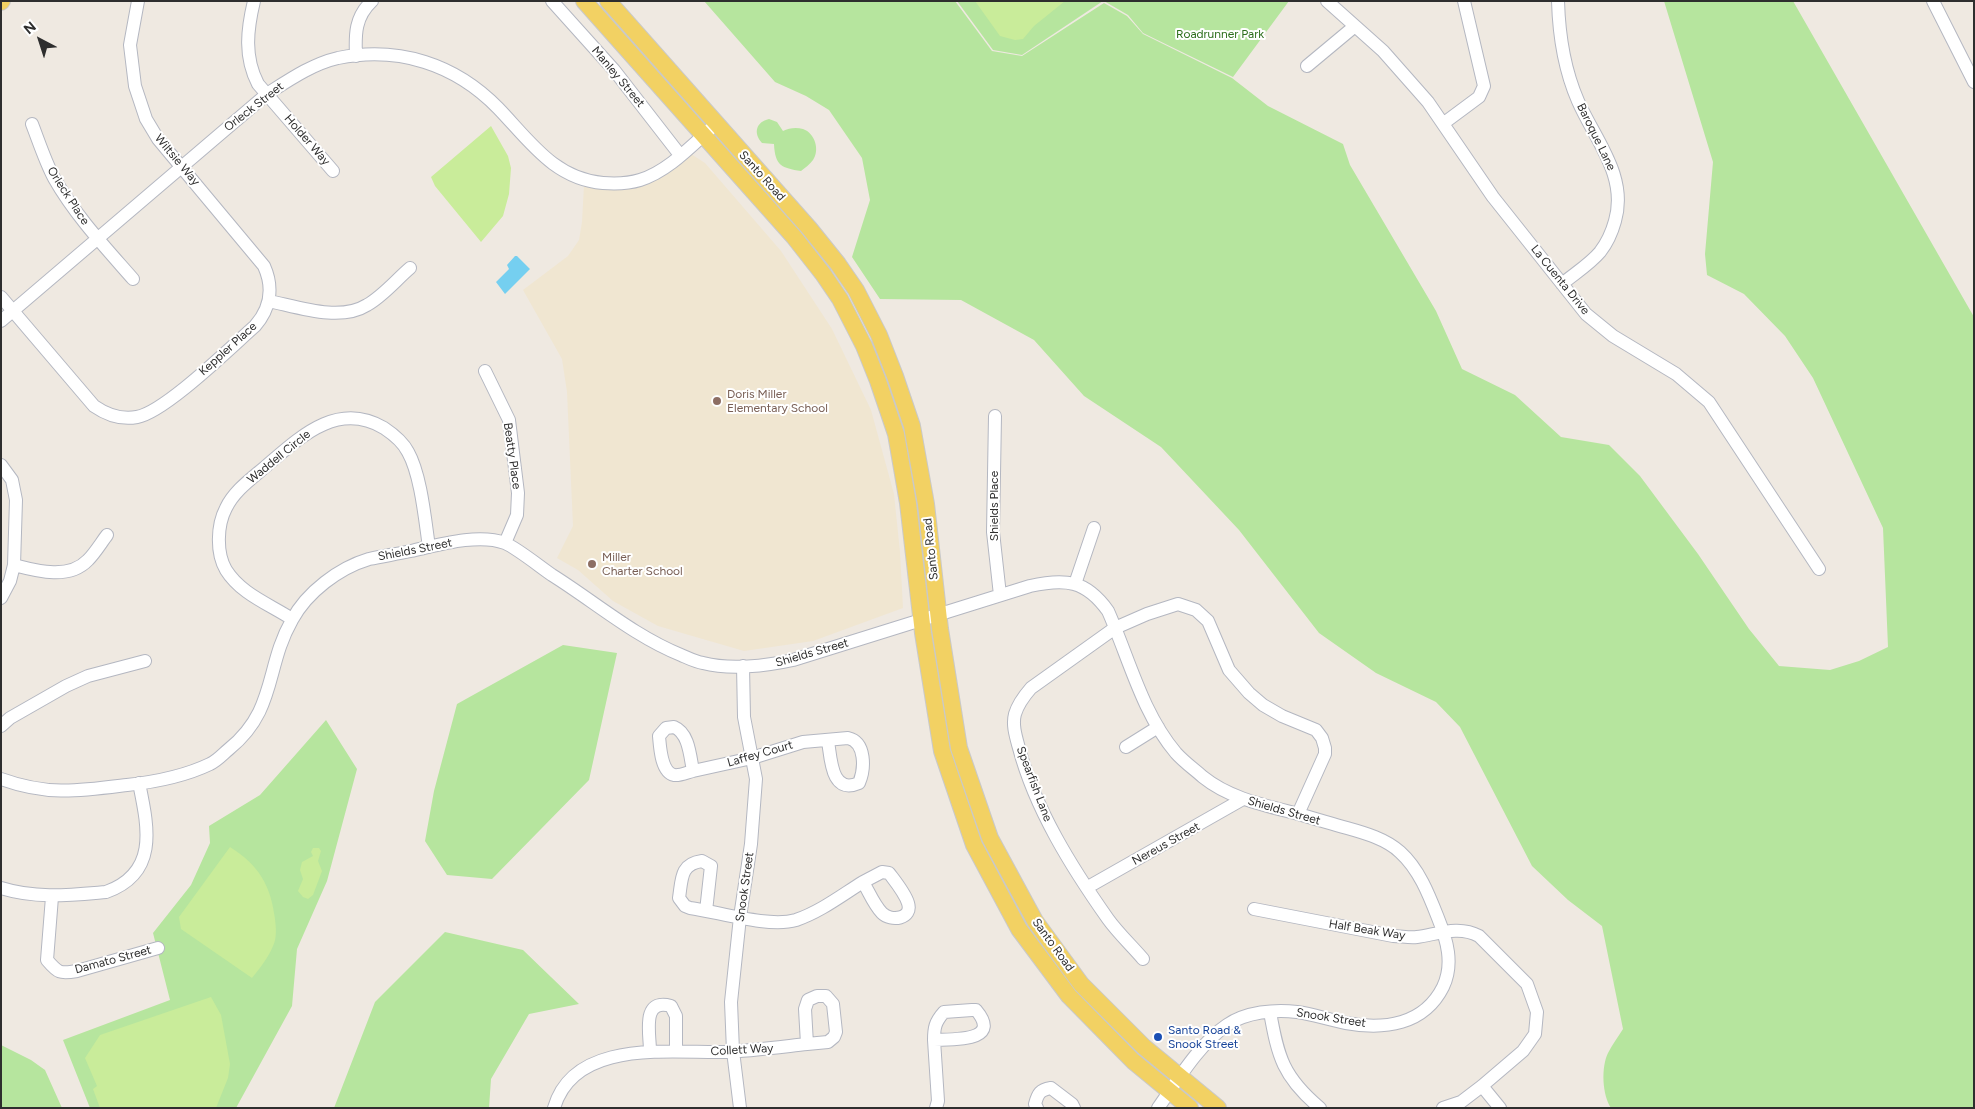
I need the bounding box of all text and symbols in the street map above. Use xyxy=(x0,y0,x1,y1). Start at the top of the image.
north arrow xyxy=(15,15,65,65)
text: N xyxy=(20,18,40,38)
park label: Roadrunner Park xyxy=(1176,27,1264,41)
street label: Manley Street xyxy=(588,44,648,110)
street label: Orleck Street xyxy=(221,79,287,135)
street label: Baroque Lane xyxy=(1573,101,1619,173)
street label: Holder Way xyxy=(281,112,333,168)
street label: Wiltsie Way xyxy=(151,131,203,189)
street label: Santo Road xyxy=(736,148,788,204)
street label: Orleck Place xyxy=(44,164,92,228)
street label: La Cuenta Drive xyxy=(1528,242,1592,318)
street label: Keppler Place xyxy=(196,319,260,379)
place label: Doris Miller Elementary School xyxy=(727,387,828,415)
marker: Doris Miller Elementary School xyxy=(711,395,723,407)
street label: Beatty Place xyxy=(500,422,524,490)
street label: Waddell Circle xyxy=(244,427,314,487)
street label: Shields Place xyxy=(987,471,1001,541)
street label: Santo Road xyxy=(921,517,941,581)
street label: Shields Street xyxy=(377,536,453,564)
place label: Miller Charter School xyxy=(602,550,683,578)
marker: Miller Charter School xyxy=(586,558,598,570)
street label: Shields Street xyxy=(774,636,850,670)
street label: Laffey Court xyxy=(725,738,795,770)
street label: Spearfish Lane xyxy=(1013,744,1055,824)
street label: Shields Street xyxy=(1246,794,1322,828)
street label: Nereus Street xyxy=(1130,819,1202,869)
street label: Snook Street xyxy=(733,851,757,923)
street label: Santo Road xyxy=(1029,916,1077,974)
street label: Half Beak Way xyxy=(1328,917,1406,943)
street label: Damato Street xyxy=(73,943,153,977)
street label: Snook Street xyxy=(1295,1005,1367,1031)
place label: Santo Road & Snook Street xyxy=(1168,1023,1241,1051)
marker: Santo Road & Snook Street xyxy=(1152,1031,1164,1043)
street label: Collett Way xyxy=(710,1041,774,1059)

